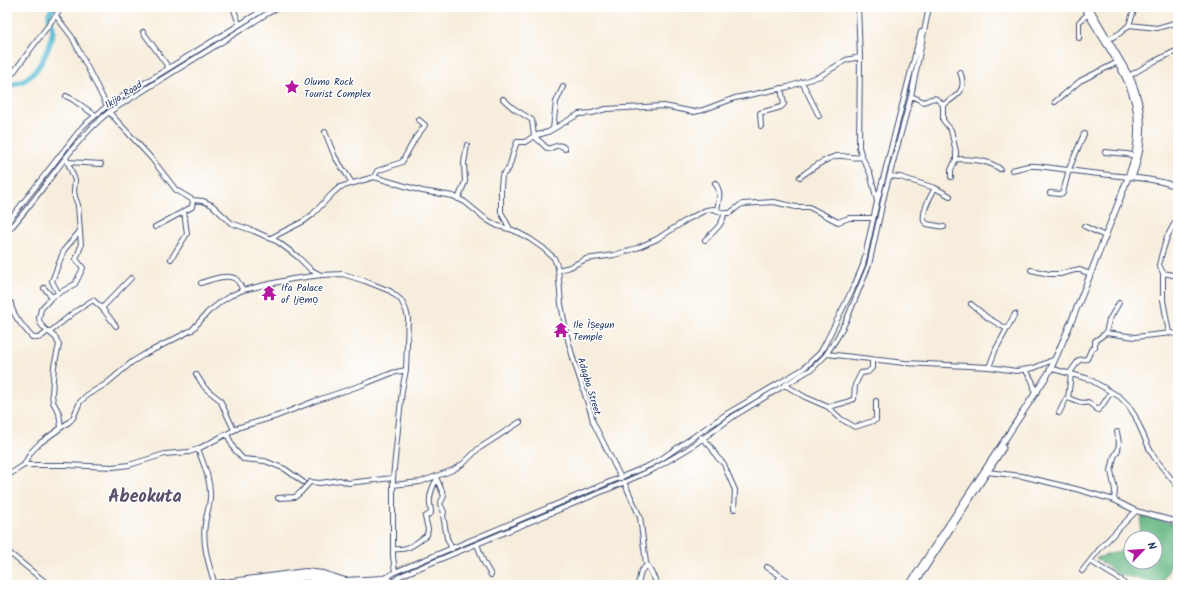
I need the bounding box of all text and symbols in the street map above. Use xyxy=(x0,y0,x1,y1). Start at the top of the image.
place label: Olumo Rock Tourist Complex xyxy=(304,74,372,102)
street label: Ikija Road xyxy=(102,77,146,113)
place icon: Olumo Rock Tourist Complex xyxy=(283,78,301,96)
place label: Ifa Palace of Ijẹmọ xyxy=(281,280,323,308)
temple icon: Ifa Palace of Ijẹmọ xyxy=(260,284,278,302)
place label: Ile Ìṣegun Temple xyxy=(573,317,615,345)
temple icon: Ile Ìṣegun Temple xyxy=(552,321,570,339)
street label: Adagba Street xyxy=(573,355,605,417)
district label: Abeokuta xyxy=(108,483,182,512)
north arrow xyxy=(1123,530,1163,570)
text: N xyxy=(1142,539,1161,553)

